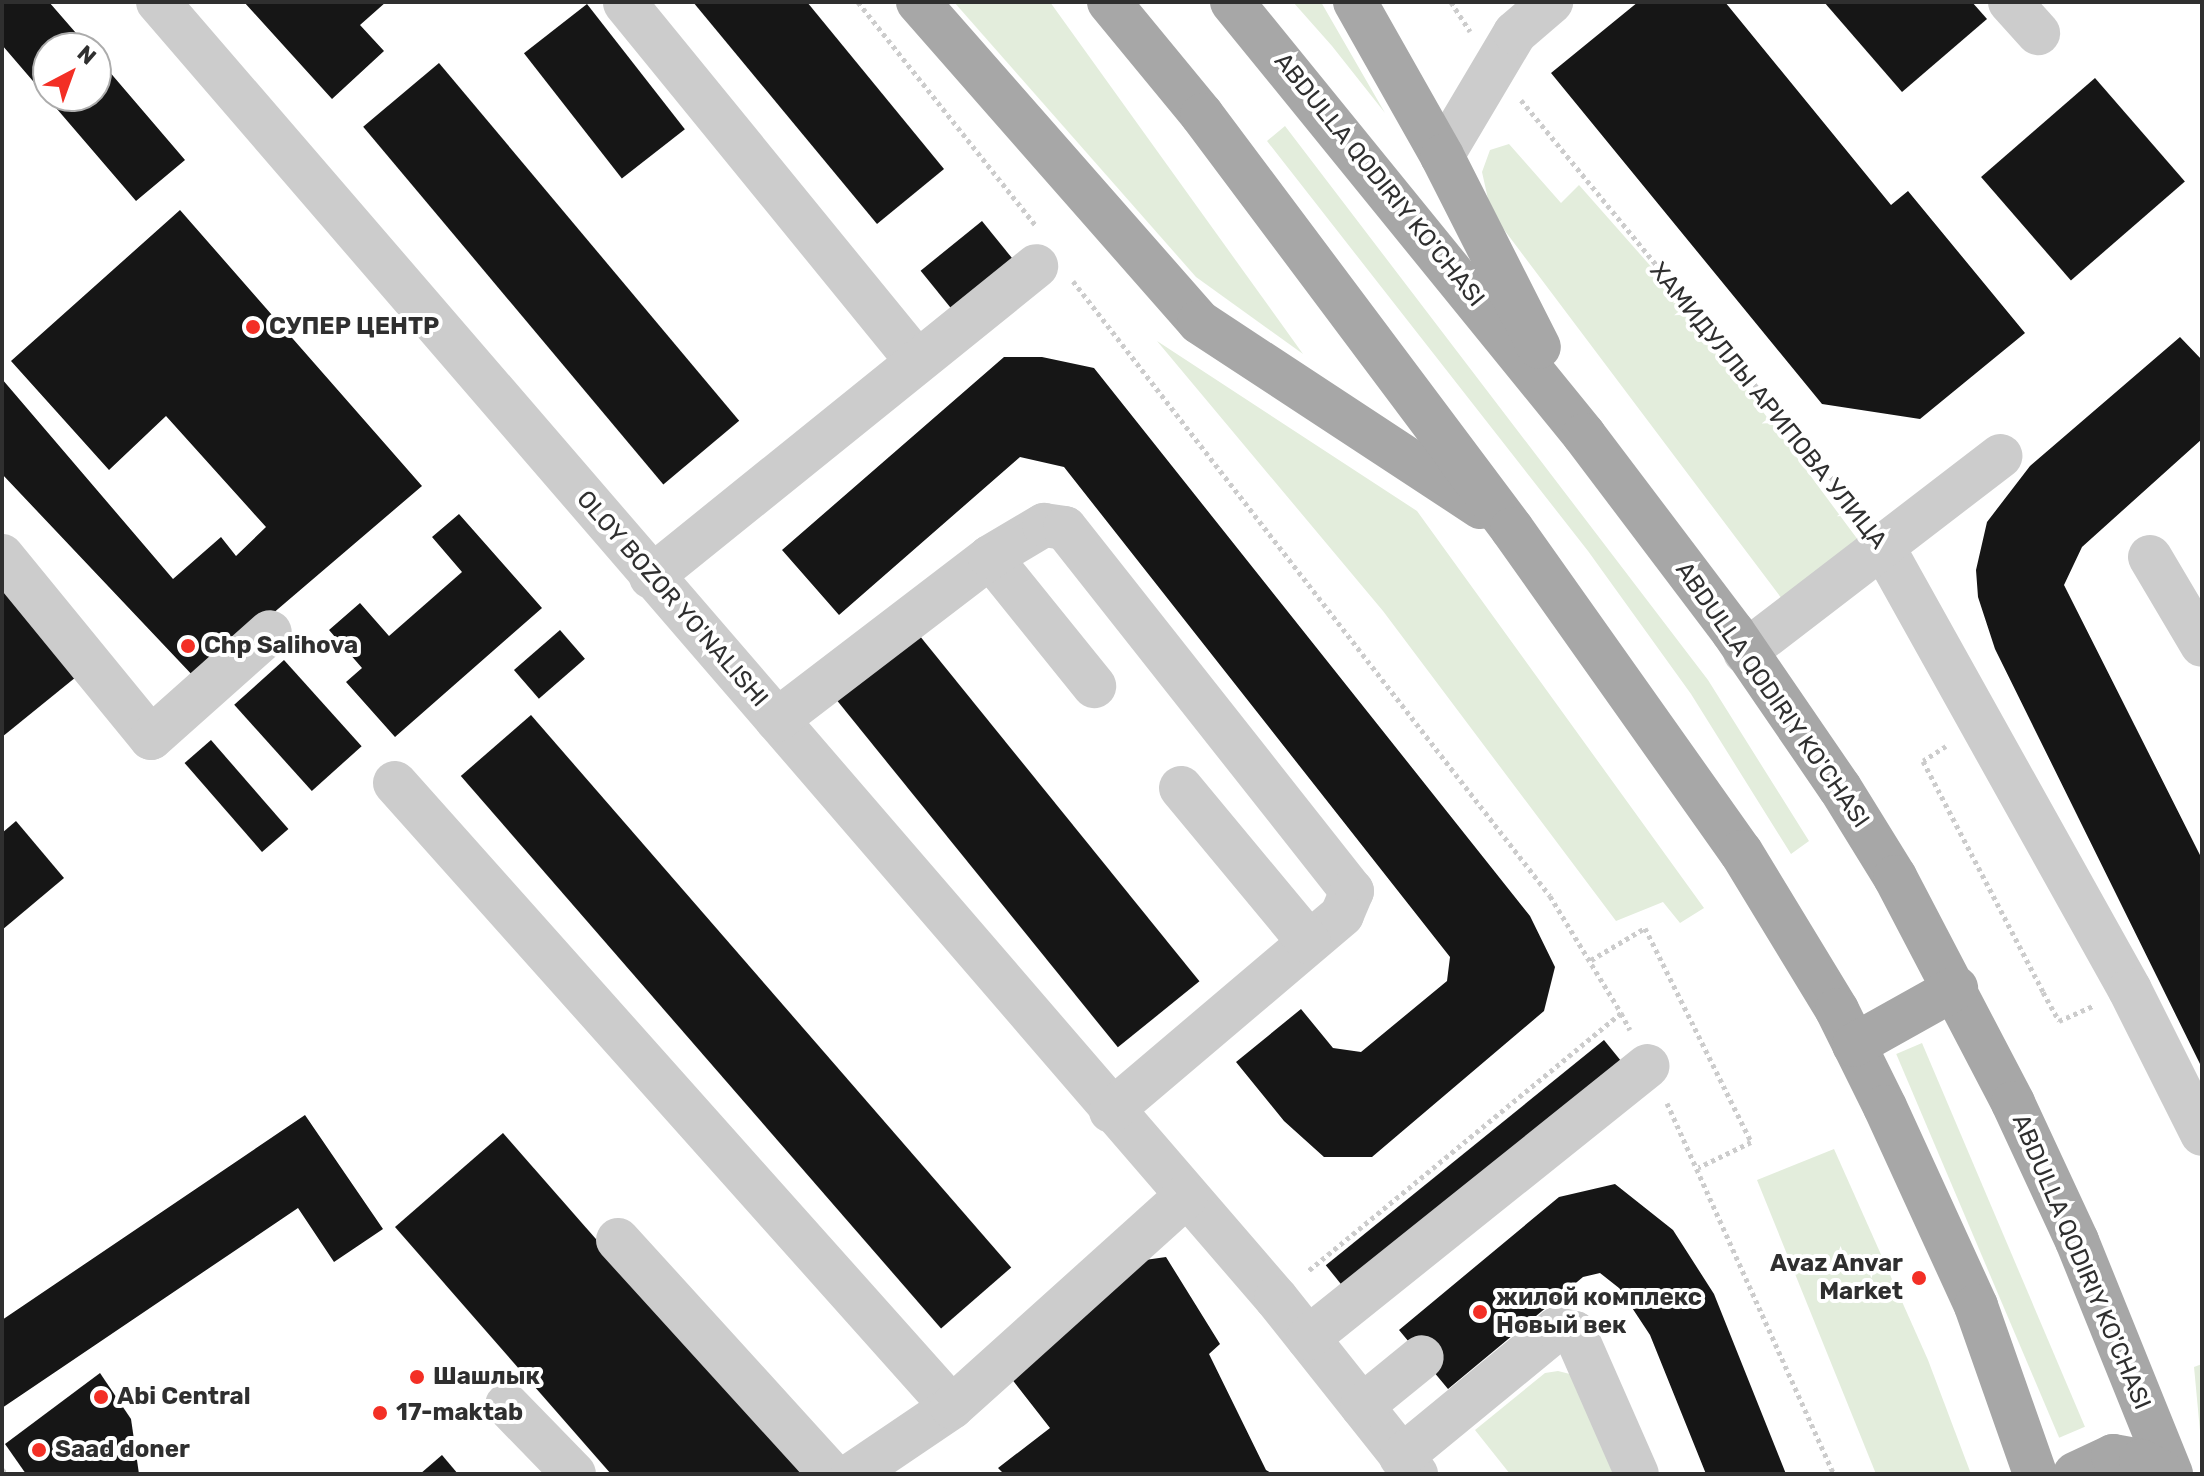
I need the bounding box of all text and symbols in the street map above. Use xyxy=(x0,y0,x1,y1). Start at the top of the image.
north arrow xyxy=(32,32,112,112)
text: N xyxy=(72,40,102,70)
street label: ABDULLA QODIRIY KO'CHASI xyxy=(1267,47,1491,313)
street label: ХАМИДУЛЛЫ АРИПОВА УЛИЦА xyxy=(1643,257,1893,555)
place label: СУПЕР ЦЕНТР xyxy=(269,313,439,341)
marker: СУПЕР ЦЕНТР xyxy=(244,318,262,336)
street label: OLOY BOZOR YO'NALISHI xyxy=(570,485,774,713)
street label: ABDULLA QODIRIY KO'CHASI xyxy=(1669,556,1875,834)
place label: Chp Salihova xyxy=(204,632,358,660)
marker: Chp Salihova xyxy=(179,637,197,655)
street label: ABDULLA QODIRIY KO'CHASI xyxy=(2005,1109,2157,1415)
place label: Avaz Anvar Market xyxy=(1769,1250,1903,1306)
marker: Avaz Anvar Market xyxy=(1910,1269,1928,1287)
place label: жилой комплекс Новый век xyxy=(1496,1284,1702,1340)
marker: жилой комплекс Новый век xyxy=(1471,1303,1489,1321)
place label: Шашлык xyxy=(433,1363,540,1391)
marker: Шашлык xyxy=(408,1368,426,1386)
place label: Abi Central xyxy=(117,1383,251,1411)
marker: Abi Central xyxy=(92,1388,110,1406)
place label: 17-maktab xyxy=(396,1399,523,1427)
marker: 17-maktab xyxy=(371,1404,389,1422)
place label: Saad doner xyxy=(55,1436,190,1464)
marker: Saad doner xyxy=(30,1441,48,1459)

